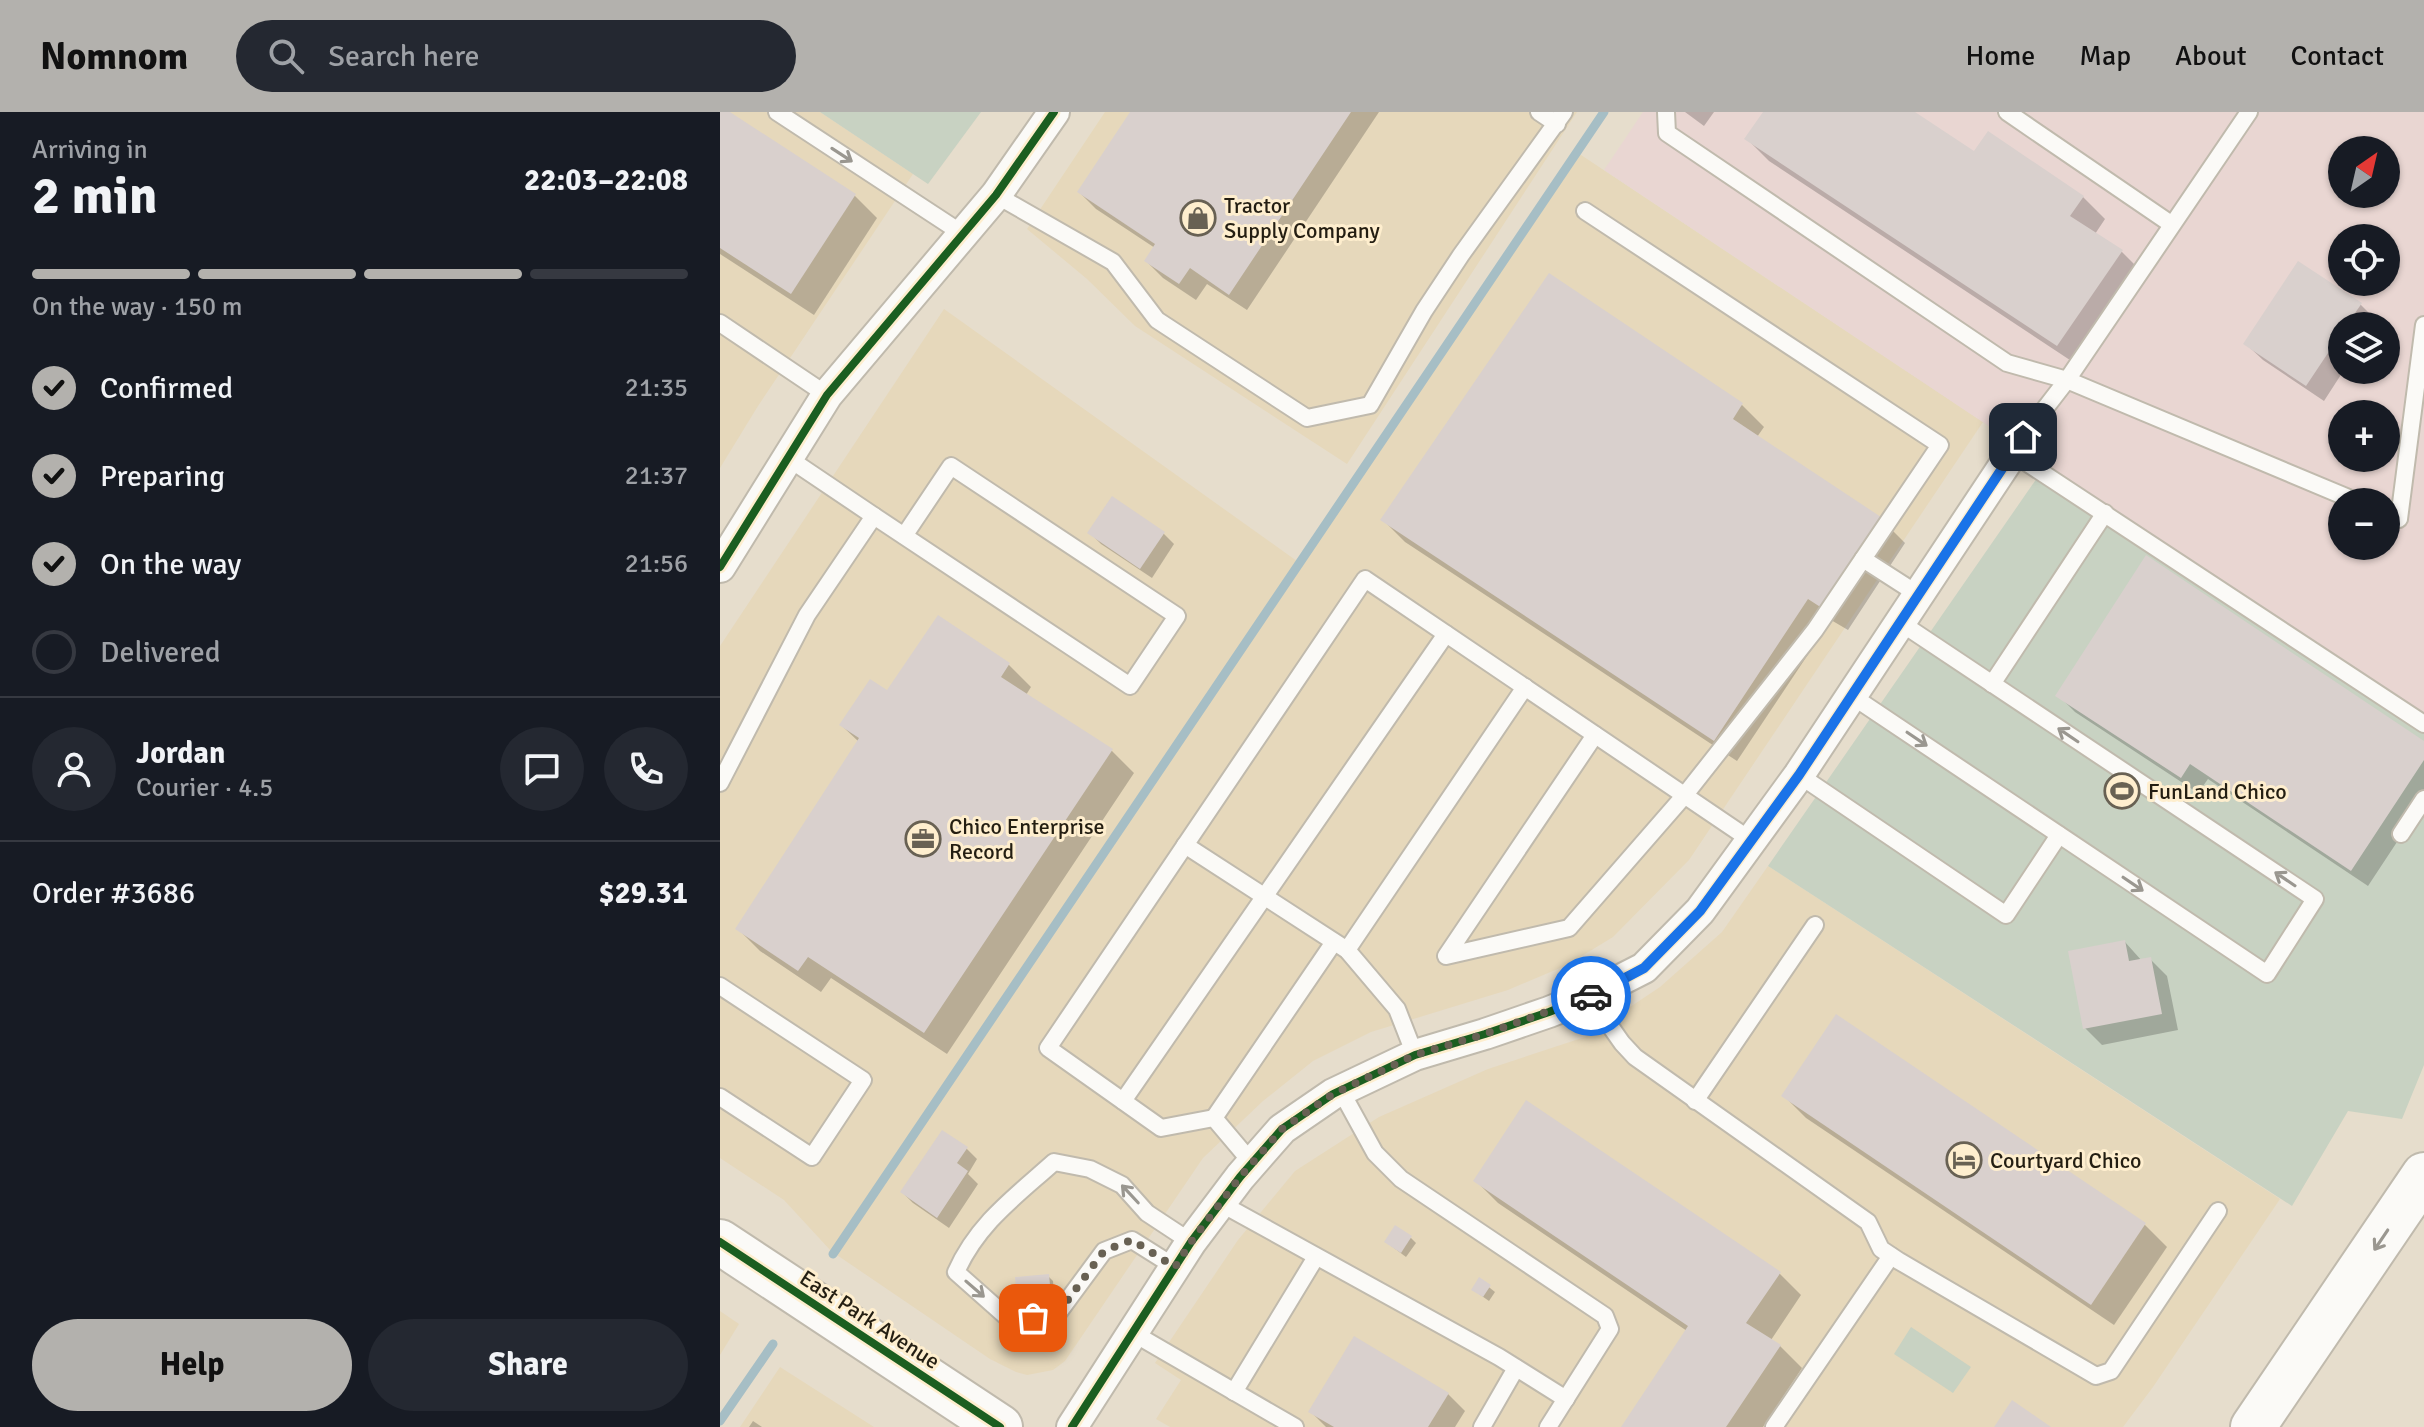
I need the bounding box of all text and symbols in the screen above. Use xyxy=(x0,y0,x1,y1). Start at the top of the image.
search box xyxy=(236,20,796,92)
text: Nomnom xyxy=(40,33,188,80)
icon: search xyxy=(264,34,308,78)
text: Search here xyxy=(328,38,480,75)
text: Home xyxy=(1966,39,2035,73)
text: Map xyxy=(2079,39,2131,73)
text: About xyxy=(2175,39,2247,73)
text: Contact xyxy=(2291,39,2384,73)
text: Arriving in xyxy=(32,134,148,166)
north arrow xyxy=(2328,136,2400,208)
map controls xyxy=(2328,136,2400,560)
one-way arrow xyxy=(831,146,853,163)
text: 22:03–22:08 xyxy=(524,162,688,199)
text: 2 min xyxy=(32,164,158,228)
place label: Tractor Supply Company xyxy=(1224,192,1380,244)
shop icon: Tractor Supply Company xyxy=(1179,199,1217,237)
button: locate xyxy=(2328,224,2400,296)
text: On the way · 150 m xyxy=(32,291,242,323)
button: layers xyxy=(2328,312,2400,384)
icon: check xyxy=(32,366,76,410)
text: Confirmed xyxy=(100,370,233,407)
text: 21:35 xyxy=(625,372,688,404)
button: + xyxy=(2328,400,2400,472)
pin xyxy=(1989,403,2057,471)
icon: home xyxy=(2001,415,2045,459)
icon: check xyxy=(32,454,76,498)
text: Preparing xyxy=(100,458,225,495)
text: 21:37 xyxy=(625,460,688,492)
button: − xyxy=(2328,488,2400,560)
icon: check xyxy=(32,542,76,586)
text: On the way xyxy=(100,546,241,583)
text: 21:56 xyxy=(625,548,688,580)
text: Delivered xyxy=(100,634,221,671)
button: person xyxy=(32,727,116,811)
button: chat xyxy=(500,727,584,811)
button: phone xyxy=(604,727,688,811)
one-way arrow xyxy=(2057,727,2080,743)
one-way arrow xyxy=(1905,731,1927,748)
text: Jordan xyxy=(136,735,225,772)
text: Courier · 4.5 xyxy=(136,772,273,804)
sports icon: FunLand Chico xyxy=(2103,772,2141,810)
place label: FunLand Chico xyxy=(2148,778,2287,805)
place label: Chico Enterprise Record xyxy=(949,813,1105,865)
office icon: Chico Enterprise Record xyxy=(904,820,942,858)
one-way arrow xyxy=(2274,871,2296,887)
text: Order #3686 xyxy=(32,875,195,912)
text: $29.31 xyxy=(598,875,688,912)
one-way arrow xyxy=(2121,876,2143,893)
courier xyxy=(1551,956,1631,1036)
icon: car xyxy=(1569,974,1613,1018)
hotel icon: Courtyard Chico xyxy=(1945,1141,1983,1179)
place label: Courtyard Chico xyxy=(1990,1147,2141,1174)
one-way arrow xyxy=(1120,1184,1139,1204)
one-way arrow xyxy=(2373,1228,2389,1250)
street label: East Park Avenue xyxy=(795,1264,945,1375)
one-way arrow xyxy=(965,1280,985,1298)
pin xyxy=(999,1284,1067,1352)
icon: bag xyxy=(1011,1296,1055,1340)
button: Help xyxy=(32,1319,352,1411)
button: Share xyxy=(368,1319,688,1411)

